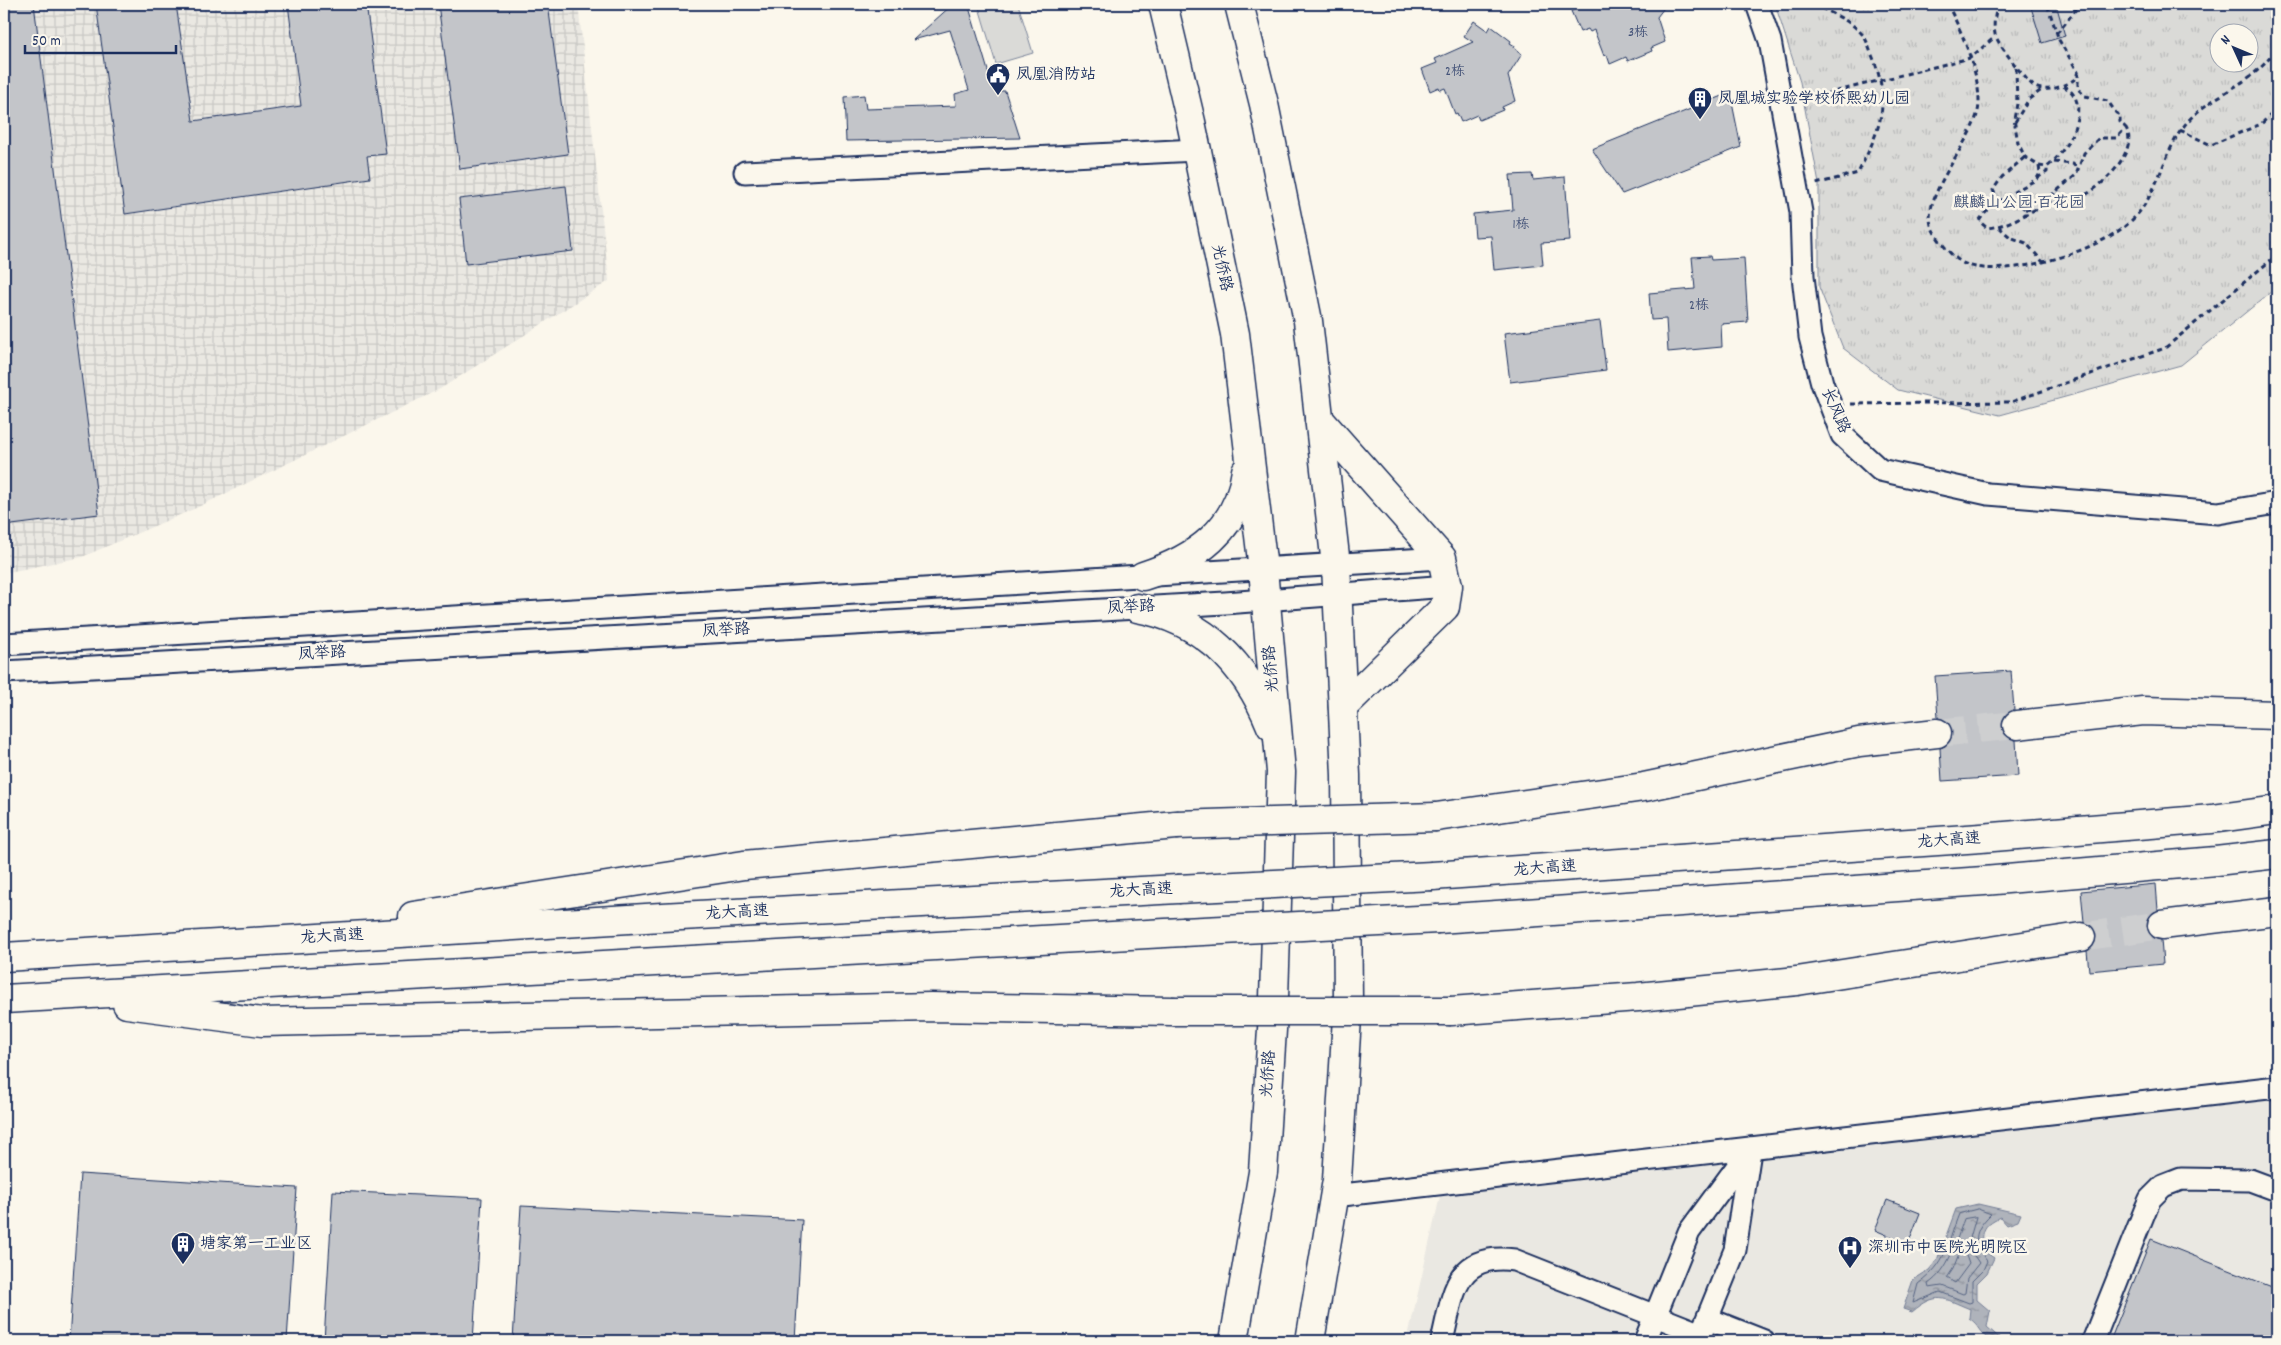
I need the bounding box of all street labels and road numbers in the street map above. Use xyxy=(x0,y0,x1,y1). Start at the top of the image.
street label: 光侨路 xyxy=(1205,242,1237,294)
street label: 长风路 xyxy=(1815,384,1855,438)
street label: 凤举路 xyxy=(1106,595,1156,621)
street label: 凤举路 xyxy=(701,618,751,644)
street label: 凤举路 xyxy=(297,641,347,667)
street label: 光侨路 xyxy=(1258,644,1286,694)
street label: 龙大高速 xyxy=(1916,827,1982,855)
street label: 龙大高速 xyxy=(1512,855,1578,883)
street label: 龙大高速 xyxy=(1108,878,1174,904)
street label: 龙大高速 xyxy=(704,900,770,926)
street label: 龙大高速 xyxy=(299,924,365,950)
street label: 光侨路 xyxy=(1256,1049,1282,1099)

